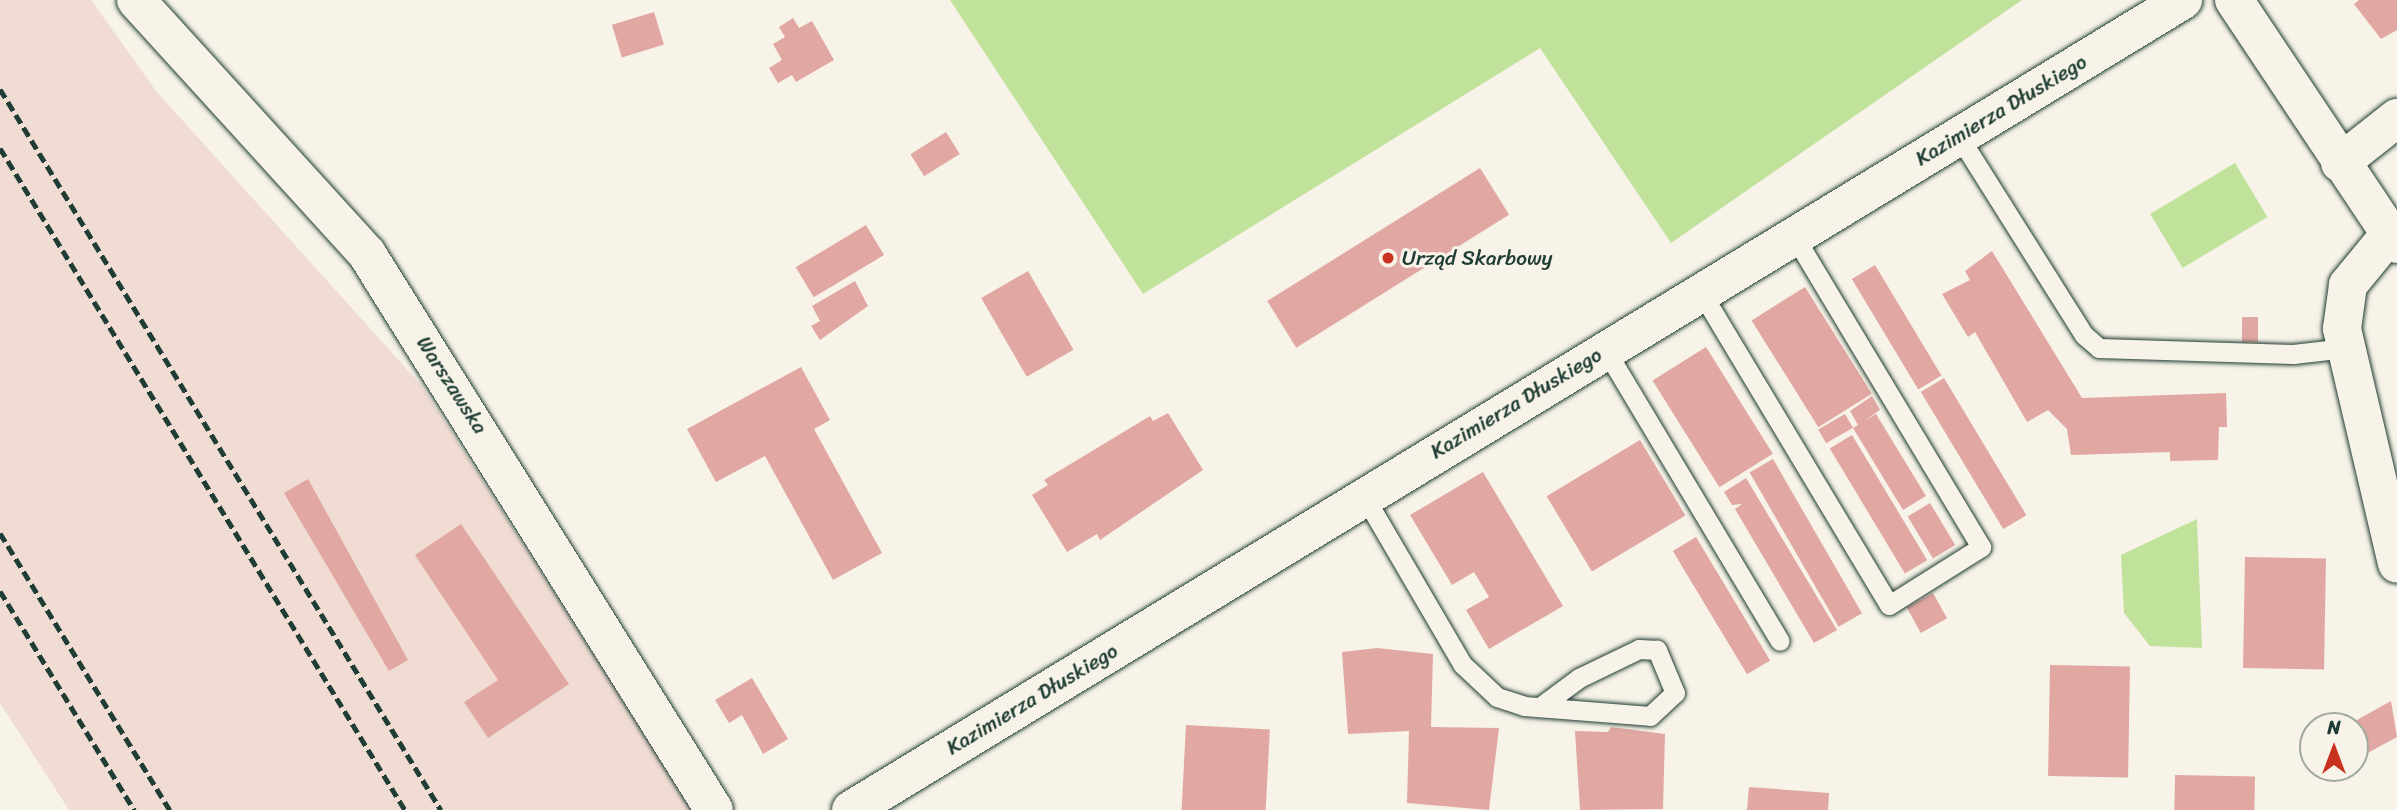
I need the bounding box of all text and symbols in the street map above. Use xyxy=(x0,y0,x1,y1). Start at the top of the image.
street label: Kazimierza Dłuskiego xyxy=(1911,49,2091,171)
place label: Urząd Skarbowy xyxy=(1402,245,1552,271)
marker: Urząd Skarbowy xyxy=(1380,250,1396,266)
street label: Warszawska xyxy=(411,331,493,439)
street label: Kazimierza Dłuskiego xyxy=(1426,342,1606,464)
street label: Kazimierza Dłuskiego xyxy=(942,638,1122,760)
text: N xyxy=(2327,711,2341,744)
north arrow xyxy=(2299,712,2369,782)

